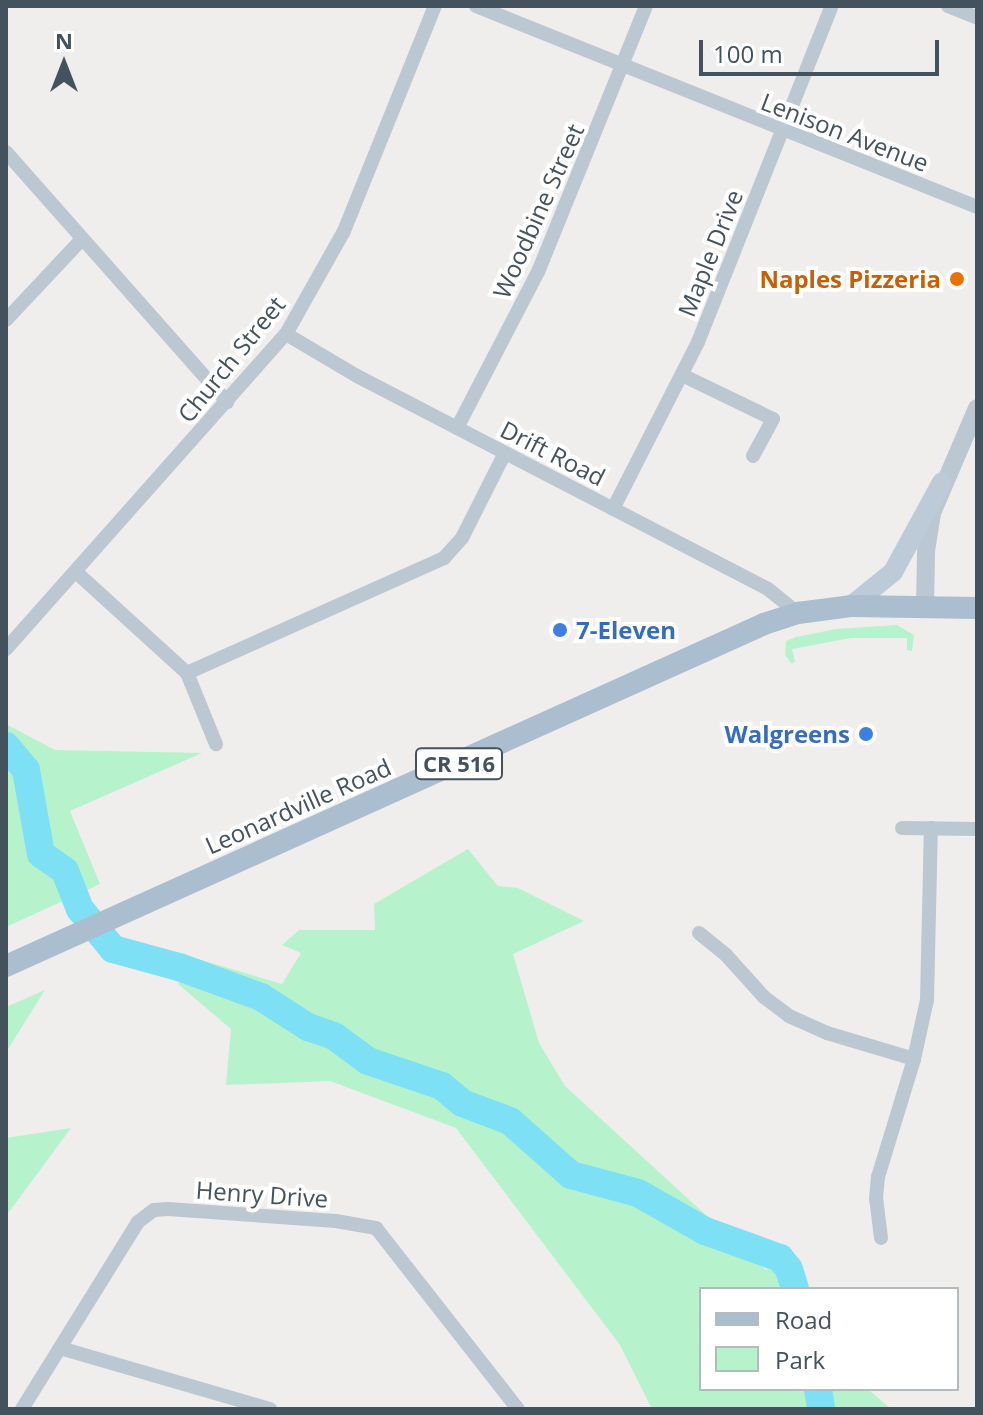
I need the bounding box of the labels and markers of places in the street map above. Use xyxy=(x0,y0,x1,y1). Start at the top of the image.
place label: Naples Pizzeria xyxy=(759,265,941,293)
marker: Naples Pizzeria xyxy=(948,270,966,288)
place label: 7-Eleven xyxy=(576,616,676,644)
marker: 7-Eleven xyxy=(551,621,569,639)
place label: Walgreens xyxy=(724,720,850,748)
marker: Walgreens xyxy=(857,725,875,743)

